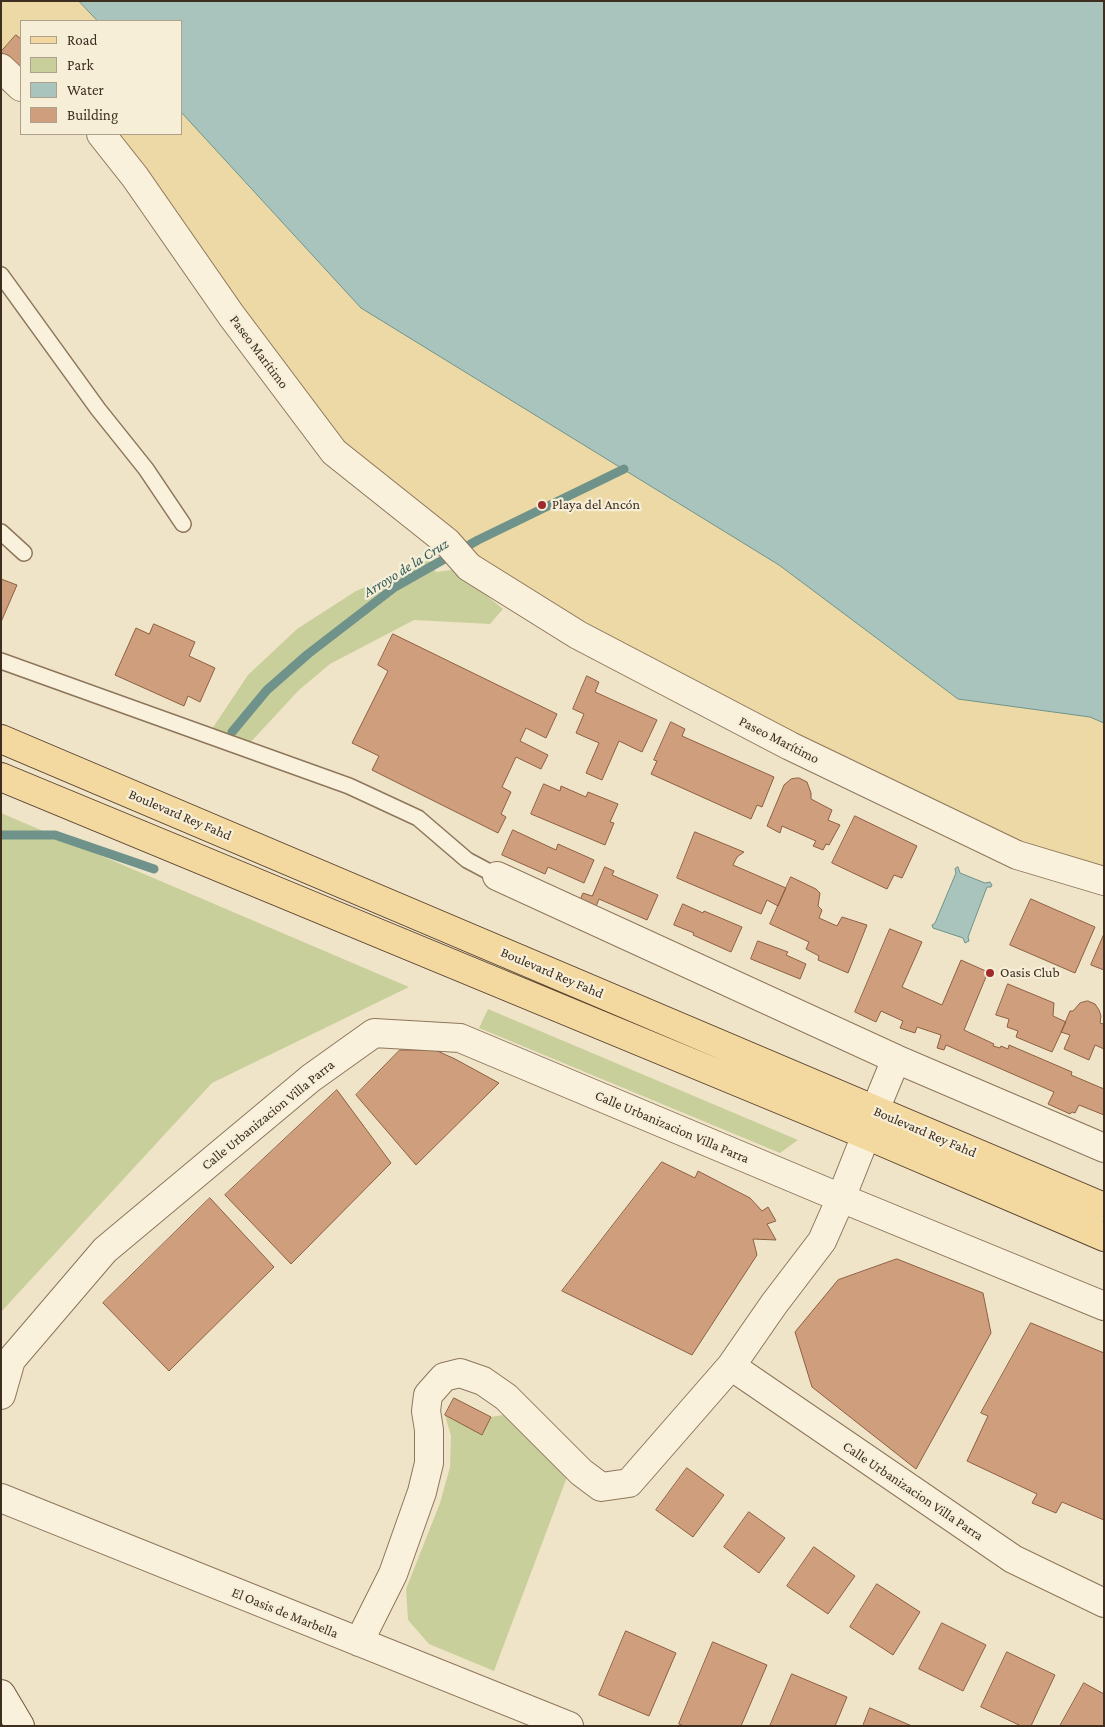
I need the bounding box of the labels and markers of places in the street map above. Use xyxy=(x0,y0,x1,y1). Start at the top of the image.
place label: Playa del Ancón xyxy=(552,497,640,513)
marker: Playa del Ancón xyxy=(536,499,548,511)
place label: Oasis Club xyxy=(1000,965,1060,981)
marker: Oasis Club xyxy=(984,967,996,979)

